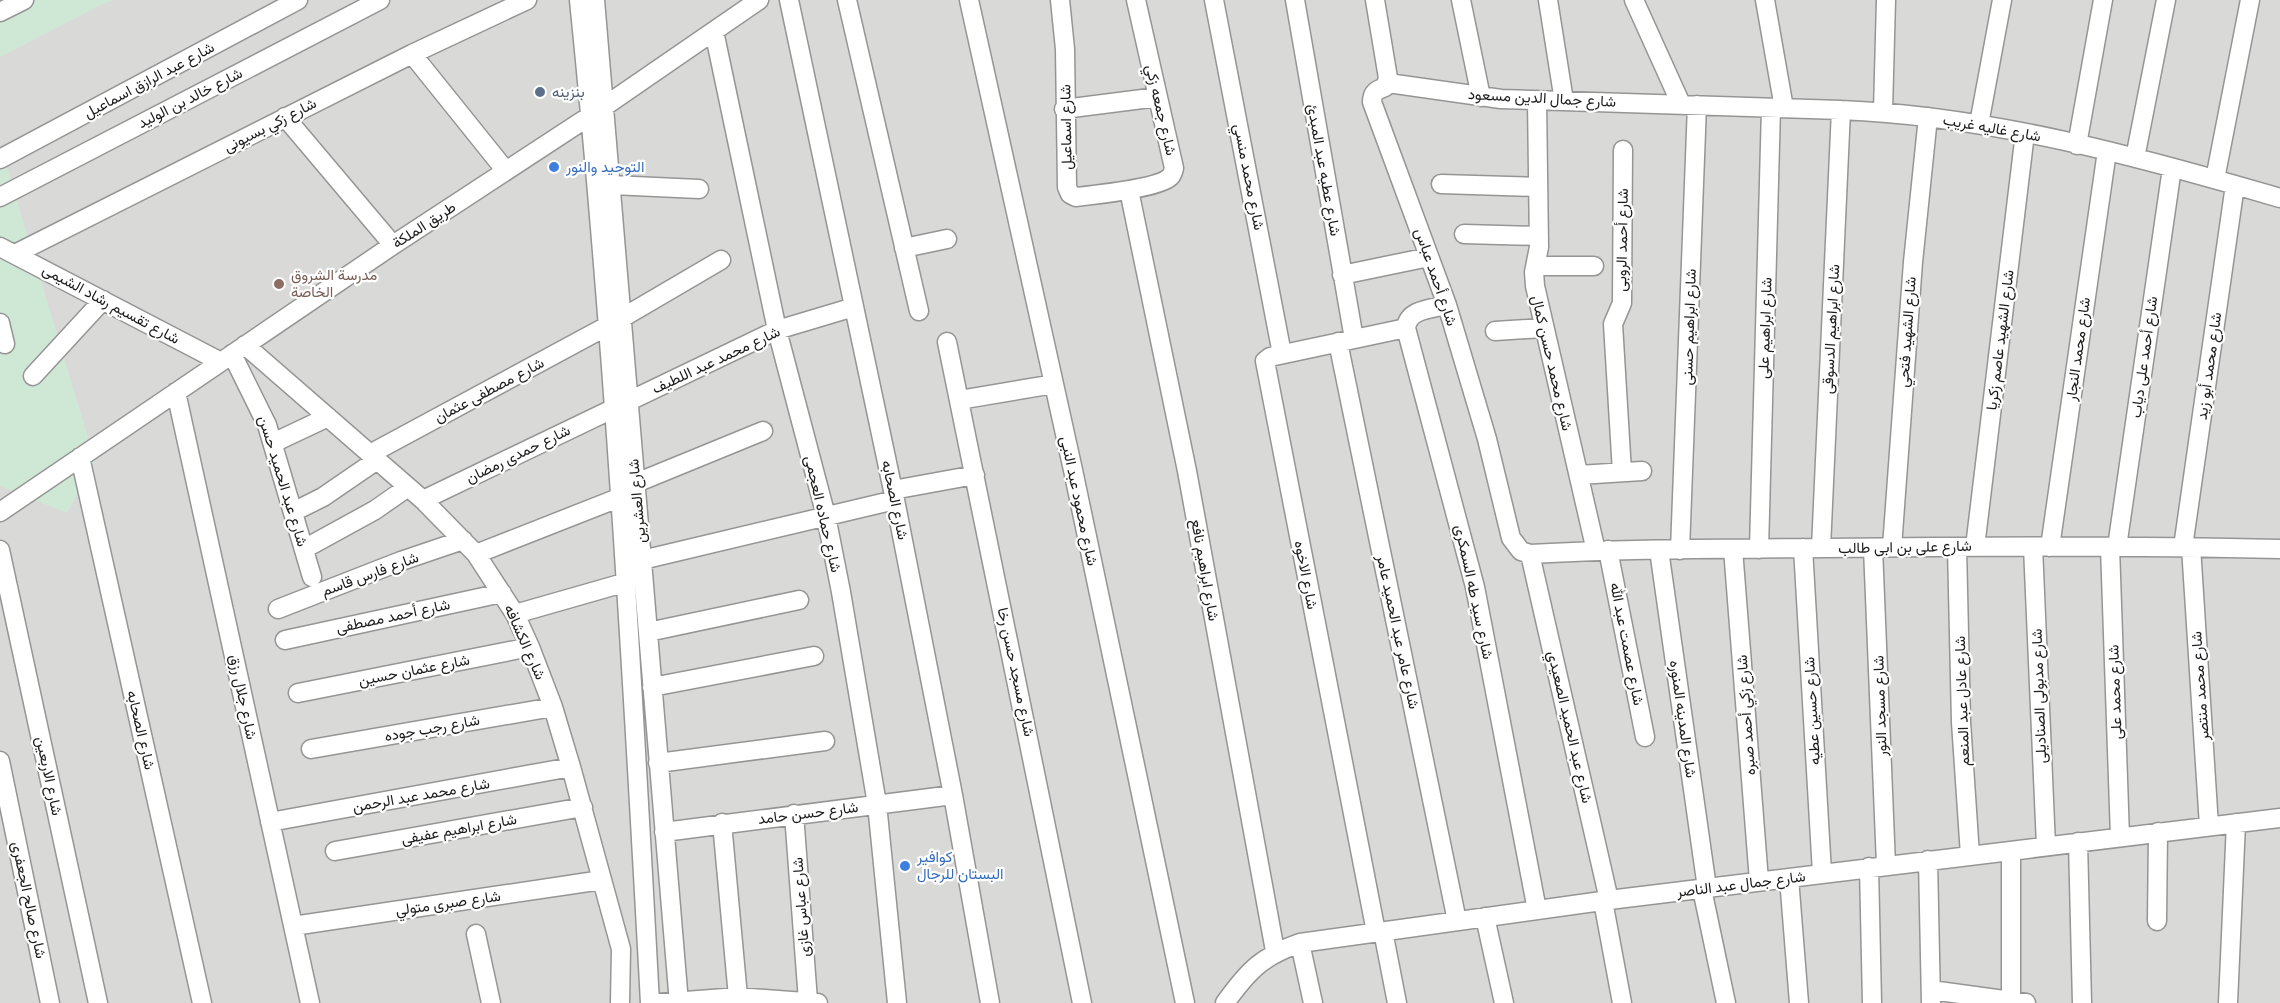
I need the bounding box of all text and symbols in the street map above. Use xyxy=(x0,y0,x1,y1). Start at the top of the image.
street label: شارع عبد الرازق اسماعيل xyxy=(81,38,218,124)
street label: شارع جمعه زكي xyxy=(1138,63,1180,158)
street label: شارع خالد بن الوليد xyxy=(135,64,246,134)
place label: بنزينه xyxy=(552,83,585,101)
street label: شارع اسماعيل xyxy=(1056,84,1078,170)
marker: بنزينه xyxy=(533,85,547,99)
street label: شارع جمال الدين مسعود xyxy=(1467,85,1617,113)
street label: شارع زكي بسيونى xyxy=(221,94,321,160)
street label: شارع عطيه عبد المبدئ xyxy=(1302,103,1344,238)
street label: شارع غاليه غريب xyxy=(1941,111,2043,147)
street label: شارع محمد منسي xyxy=(1226,122,1268,233)
place label: التوحيد والنور xyxy=(565,158,644,176)
marker: التوحيد والنور xyxy=(547,160,561,174)
street label: شارع أحمد الروبى xyxy=(1612,188,1634,292)
street label: طريق الملكة xyxy=(389,198,460,253)
street label: شارع أحمد عباس xyxy=(1409,226,1461,329)
street label: شارع تقسيم رشاد الشيمى xyxy=(38,260,183,350)
street label: شارع ابراهيم الدسوقى xyxy=(1819,263,1845,394)
place label: مدرسة الشروق الخاصة xyxy=(291,266,377,301)
street label: شارع ابراهيم حسنى xyxy=(1678,268,1702,386)
street label: شارع الشهيد عاصم زكريا xyxy=(1982,269,2020,411)
street label: شارع الشهيد فتحي xyxy=(1894,276,1924,388)
marker: مدرسة الشروق الخاصة xyxy=(272,277,286,291)
street label: شارع ابراهيم على xyxy=(1754,277,1778,379)
street label: شارع محمد حسن كمال xyxy=(1526,294,1576,433)
street label: شارع أحمد على دياب xyxy=(2127,295,2163,419)
street label: شارع محمد النجار xyxy=(2062,296,2096,403)
street label: شارع محمد أبو زيد xyxy=(2193,311,2227,421)
street label: شارع محمد عبد اللطيف xyxy=(649,322,784,399)
street label: شارع مصطفى عثمان xyxy=(431,353,548,428)
street label: شارع عبد الحميد حسن xyxy=(253,413,312,549)
street label: شارع حمدى رمضان xyxy=(463,421,574,489)
street label: شارع محمود عبد النبى xyxy=(1054,434,1102,568)
street label: شارع حماده العجمى xyxy=(799,454,845,575)
street label: شارع العشرين xyxy=(624,458,652,544)
street label: شارع الصحابه xyxy=(876,459,912,542)
street label: شارع ابراهيم نافع xyxy=(1185,518,1223,623)
street label: شارع سيد طه السمكرى xyxy=(1449,523,1497,662)
street label: شارع على بن ابى طالب xyxy=(1838,537,1972,559)
street label: شارع الاخوه xyxy=(1289,539,1322,611)
street label: شارع فارس قاسم xyxy=(319,548,422,602)
street label: شارع عامر عبد الحميد عامر xyxy=(1371,552,1423,711)
street label: شارع عصمت عبد الله xyxy=(1604,581,1648,707)
street label: شارع أحمد مصطفى xyxy=(334,595,452,639)
street label: شارع الكشافه xyxy=(499,602,550,683)
street label: شارع مسجد حسن رخا xyxy=(992,606,1039,739)
street label: شارع مدبولى الصناديلى xyxy=(2028,628,2052,764)
street label: شارع محمد منتصر xyxy=(2187,630,2215,742)
street label: شارع عادل عبد المنعم xyxy=(1951,635,1975,766)
street label: شارع محمد على xyxy=(2104,644,2128,740)
street label: شارع عبد الحميد الصعيدي xyxy=(1540,649,1596,806)
street label: شارع عثمان حسين xyxy=(357,650,472,692)
street label: شارع جلال رزق xyxy=(223,653,261,742)
street label: شارع زكي أحمد صبره xyxy=(1733,654,1763,776)
street label: شارع مسجد النور xyxy=(1869,655,1893,758)
street label: شارع حسين عطيه xyxy=(1800,656,1826,766)
street label: شارع المدينه المنوره xyxy=(1664,659,1700,779)
street label: شارع الصحابه xyxy=(121,689,159,772)
street label: شارع رجب جوده xyxy=(383,711,482,747)
street label: شارع الاربعين xyxy=(30,735,66,818)
street label: شارع محمد عبد الرحمن xyxy=(351,774,492,818)
street label: شارع حسن حامد xyxy=(757,798,860,830)
street label: شارع ابراهيم عفيفى xyxy=(400,810,519,850)
street label: شارع صالح الجعفرى xyxy=(6,840,50,961)
place label: كوافير البستان للرجال xyxy=(916,848,1003,883)
street label: شارع عباس غازى xyxy=(789,856,815,957)
marker: كوافير البستان للرجال xyxy=(898,859,912,873)
street label: شارع جمال عبد الناصر xyxy=(1675,867,1807,903)
street label: شارع صبرى متولي xyxy=(394,887,502,923)

